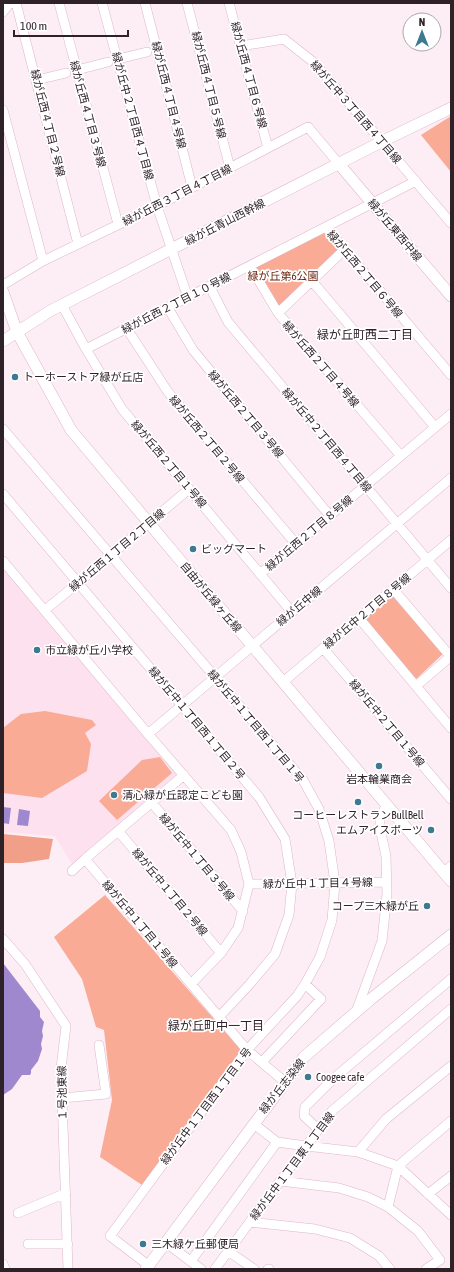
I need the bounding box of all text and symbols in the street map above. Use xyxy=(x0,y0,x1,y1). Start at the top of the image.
scale bar xyxy=(14,12,128,38)
north arrow xyxy=(402,12,442,52)
text: N xyxy=(419,16,425,28)
text: 100 m xyxy=(20,19,47,33)
street label: 緑が丘西４丁目６号線 xyxy=(229,20,269,130)
street label: 緑が丘西４丁目５号線 xyxy=(190,30,228,140)
street label: 緑が丘西４丁目４号線 xyxy=(150,40,188,150)
street label: 緑が丘中２丁目西４丁目線 xyxy=(110,51,156,181)
street label: 緑が丘中３丁目西４丁目線 xyxy=(308,58,404,166)
street label: 緑が丘西４丁目３号線 xyxy=(68,59,108,169)
street label: 緑が丘西４丁目２号線 xyxy=(29,68,67,178)
street label: 緑が丘西３丁目４丁目線 xyxy=(120,162,234,228)
street label: 緑が丘青山西幹線 xyxy=(183,197,267,247)
street label: 緑が丘東西中線 xyxy=(366,197,424,263)
street label: 緑が丘西２丁目６号線 xyxy=(325,228,405,320)
street label: 緑が丘西２丁目１０号線 xyxy=(119,270,233,336)
park label: 緑が丘第6公園 xyxy=(247,270,319,282)
street label: 緑が丘西２丁目４号線 xyxy=(280,319,362,409)
district label: 緑が丘町西二丁目 xyxy=(317,328,413,342)
street label: 緑が丘西２丁目３号線 xyxy=(206,368,286,460)
place label: トーホーストア緑が丘店 xyxy=(23,371,143,383)
marker: トーホーストア緑が丘店 xyxy=(10,372,20,382)
street label: 緑が丘中２丁目西４丁目線 xyxy=(280,386,374,494)
street label: 緑が丘西２丁目２号線 xyxy=(167,393,247,485)
street label: 緑が丘西２丁目１号線 xyxy=(129,418,209,510)
street label: 緑が丘西２丁目８号線 xyxy=(263,493,355,573)
street label: 緑が丘西１丁目２丁目線 xyxy=(67,507,167,593)
place label: ビッグマート xyxy=(201,543,267,555)
marker: ビッグマート xyxy=(188,544,198,554)
street label: 自由が丘緑ヶ丘線 xyxy=(178,559,244,635)
street label: 緑が丘中２丁目８号線 xyxy=(321,571,413,651)
street label: 緑が丘中線 xyxy=(274,584,324,628)
place label: 市立緑が丘小学校 xyxy=(45,644,133,656)
marker: 市立緑が丘小学校 xyxy=(32,645,42,655)
street label: 緑が丘中１丁目西１丁目２号 xyxy=(146,664,248,782)
street label: 緑が丘中１丁目西１丁目１号 xyxy=(205,667,307,785)
street label: 緑が丘中２丁目１号線 xyxy=(347,677,427,769)
marker: 岩本輪業商会 xyxy=(374,761,384,771)
place label: 岩本輪業商会 xyxy=(346,773,412,785)
place label: 清心緑が丘認定こども園 xyxy=(122,789,243,801)
marker: 清心緑が丘認定こども園 xyxy=(109,790,119,800)
marker: コーヒーレストランBullBell xyxy=(353,797,363,807)
place label: コーヒーレストランBullBell xyxy=(292,809,424,821)
street label: 緑が丘中１丁目３号線 xyxy=(157,811,237,903)
place label: エムアイスポーツ xyxy=(336,824,423,836)
marker: エムアイスポーツ xyxy=(426,825,436,835)
street label: 緑が丘中１丁目２号線 xyxy=(130,846,210,938)
street label: 緑が丘中１丁目４号線 xyxy=(263,876,373,890)
street label: 緑が丘中１丁目１号線 xyxy=(100,878,180,970)
place label: コープ三木緑が丘 xyxy=(332,900,419,912)
marker: コープ三木緑が丘 xyxy=(422,901,432,911)
district label: 緑が丘町中一丁目 xyxy=(168,1019,264,1033)
street label: 緑が丘中１丁目西１丁目１号 xyxy=(158,1045,254,1167)
street label: 緑が丘志染線 xyxy=(257,1056,307,1116)
street label: １号池東線 xyxy=(56,1065,68,1121)
place label: Coogee cafe xyxy=(316,1071,364,1083)
marker: Coogee cafe xyxy=(303,1072,313,1082)
street label: 緑が丘中１丁目東１丁目線 xyxy=(247,1110,337,1222)
place label: 三木緑ケ丘郵便局 xyxy=(151,1238,239,1250)
marker: 三木緑ケ丘郵便局 xyxy=(138,1239,148,1249)

